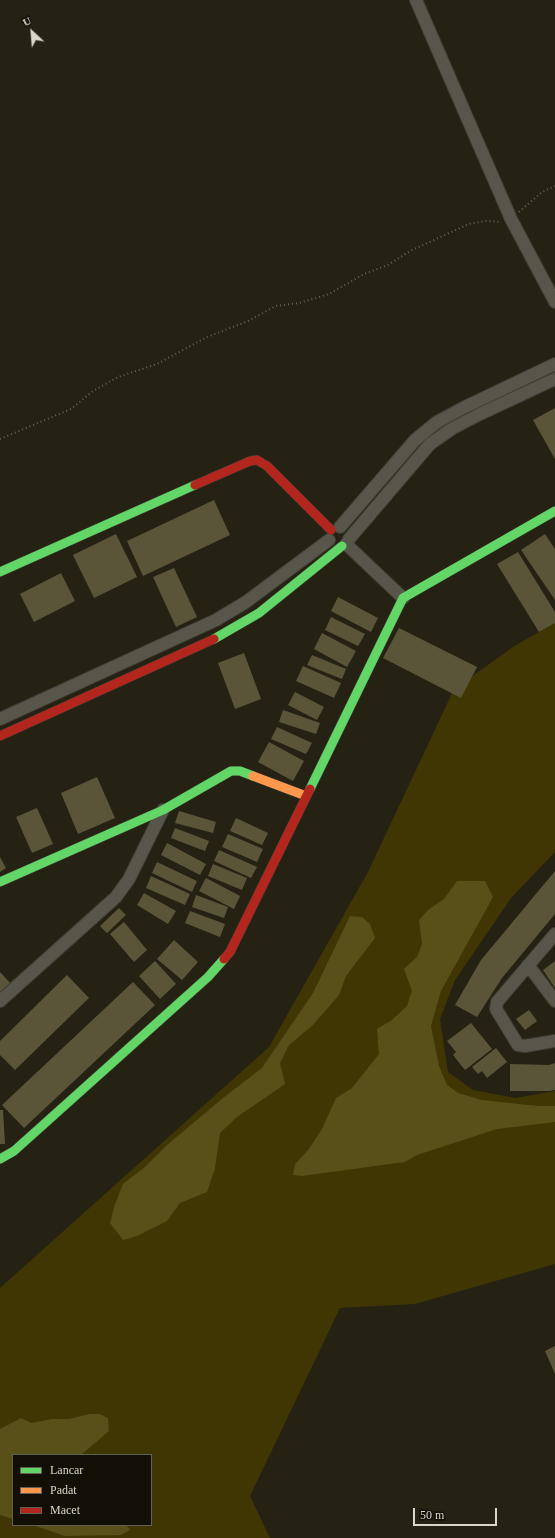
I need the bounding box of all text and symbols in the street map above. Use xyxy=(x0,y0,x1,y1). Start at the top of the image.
north arrow xyxy=(12,12,52,52)
text: U xyxy=(21,14,33,28)
legend xyxy=(12,1454,152,1526)
text: Lancar xyxy=(50,1463,83,1477)
text: Padat xyxy=(50,1483,77,1497)
scale bar xyxy=(415,1500,499,1526)
text: Macet xyxy=(50,1503,80,1517)
text: 50 m xyxy=(420,1508,444,1522)

